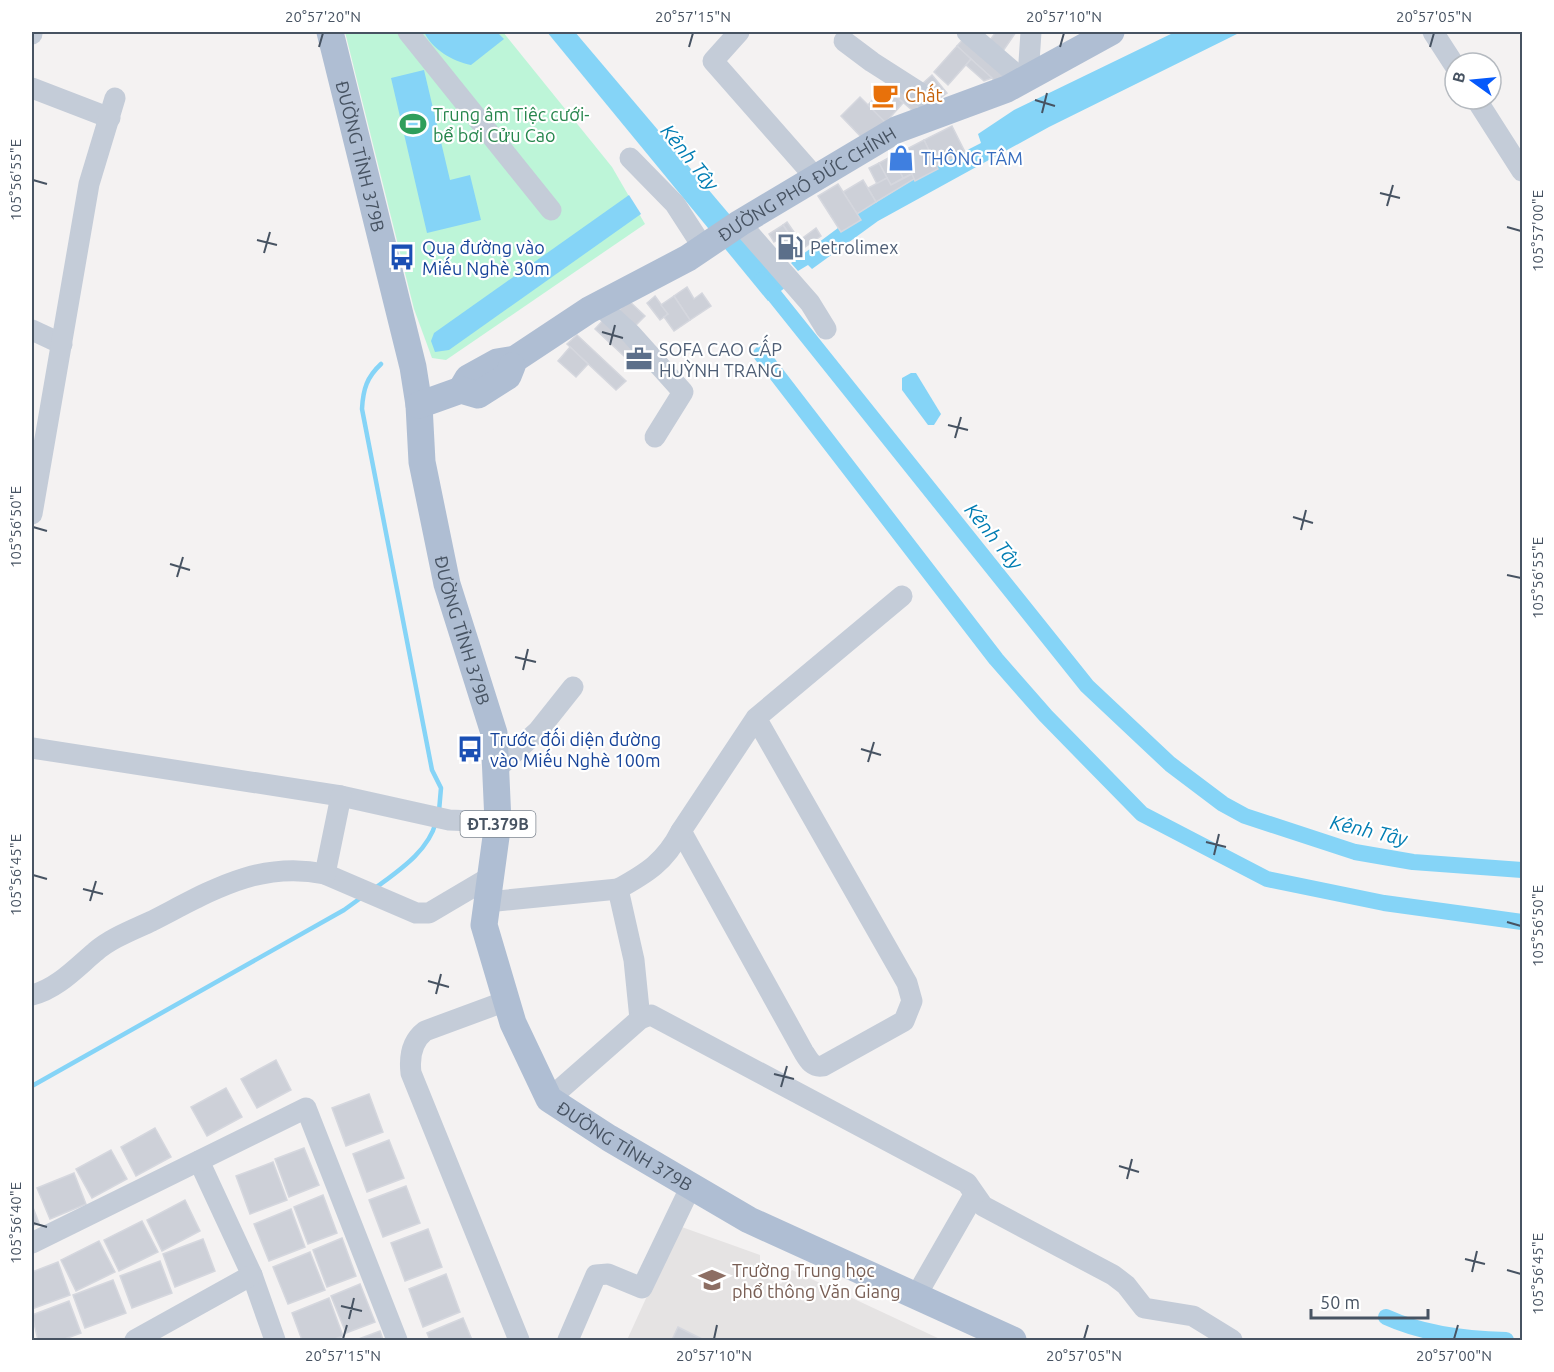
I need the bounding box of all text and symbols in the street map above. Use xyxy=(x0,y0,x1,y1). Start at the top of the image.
text: 20°57'20"N xyxy=(285,8,361,25)
text: 20°57'15"N xyxy=(655,8,731,25)
text: 20°57'10"N xyxy=(1026,8,1102,25)
text: 20°57'05"N xyxy=(1396,8,1472,25)
north arrow xyxy=(1443,51,1503,111)
text: B xyxy=(1448,70,1469,85)
street label: ĐƯỜNG TỈNH 379B xyxy=(332,79,389,234)
cafe icon: Chất xyxy=(870,80,900,110)
place label: Chất xyxy=(905,83,943,105)
place label: Trung âm Tiệc cưới- bể bơi Cửu Cao xyxy=(433,104,590,145)
sports icon: Trung âm Tiệc cưới- bể bơi Cửu Cao xyxy=(398,109,428,139)
water label: Kênh Tây xyxy=(656,119,724,195)
street label: ĐƯỜNG PHÓ ĐỨC CHÍNH xyxy=(714,122,899,245)
text: 105°56'55"E xyxy=(7,139,24,221)
shop icon: THÔNG TÂM xyxy=(886,143,916,173)
place label: THÔNG TÂM xyxy=(921,147,1023,168)
text: 105°57'00"E xyxy=(1529,190,1546,272)
fuel station icon: Petrolimex xyxy=(775,232,805,262)
place label: Qua đường vào Miếu Nghè 30m xyxy=(422,237,550,278)
place label: Petrolimex xyxy=(810,237,898,257)
bus stop icon: Qua đường vào Miếu Nghè 30m xyxy=(387,242,417,272)
place label: SOFA CAO CẤP HUỲNH TRANG xyxy=(659,334,782,380)
office icon: SOFA CAO CẤP HUỲNH TRANG xyxy=(624,344,654,374)
text: 105°56'50"E xyxy=(7,486,24,568)
water label: Kênh Tây xyxy=(960,498,1028,574)
text: 105°56'55"E xyxy=(1529,537,1546,619)
street label: ĐƯỜNG TỈNH 379B xyxy=(431,554,495,707)
place label: Trước đối diện đường vào Miếu Nghè 100m xyxy=(490,727,661,770)
bus stop icon: Trước đối diện đường vào Miếu Nghè 100m xyxy=(455,734,485,764)
water label: Kênh Tây xyxy=(1328,810,1410,850)
road number: ĐT.379B xyxy=(460,811,536,837)
text: 105°56'45"E xyxy=(7,834,24,916)
text: 105°56'50"E xyxy=(1529,885,1546,967)
street label: ĐƯỜNG TỈNH 379B xyxy=(553,1097,696,1195)
text: 105°56'40"E xyxy=(7,1182,24,1264)
text: 105°56'45"E xyxy=(1529,1233,1546,1315)
place label: Trường Trung học phổ thông Văn Giang xyxy=(732,1260,901,1301)
school or university icon: Trường Trung học phổ thông Văn Giang xyxy=(697,1265,727,1295)
scale bar xyxy=(1311,1282,1428,1320)
text: 50 m xyxy=(1320,1292,1360,1312)
text: 20°57'15"N xyxy=(305,1347,381,1364)
text: 20°57'10"N xyxy=(676,1347,752,1364)
text: 20°57'05"N xyxy=(1046,1347,1122,1364)
text: 20°57'00"N xyxy=(1416,1347,1492,1364)

